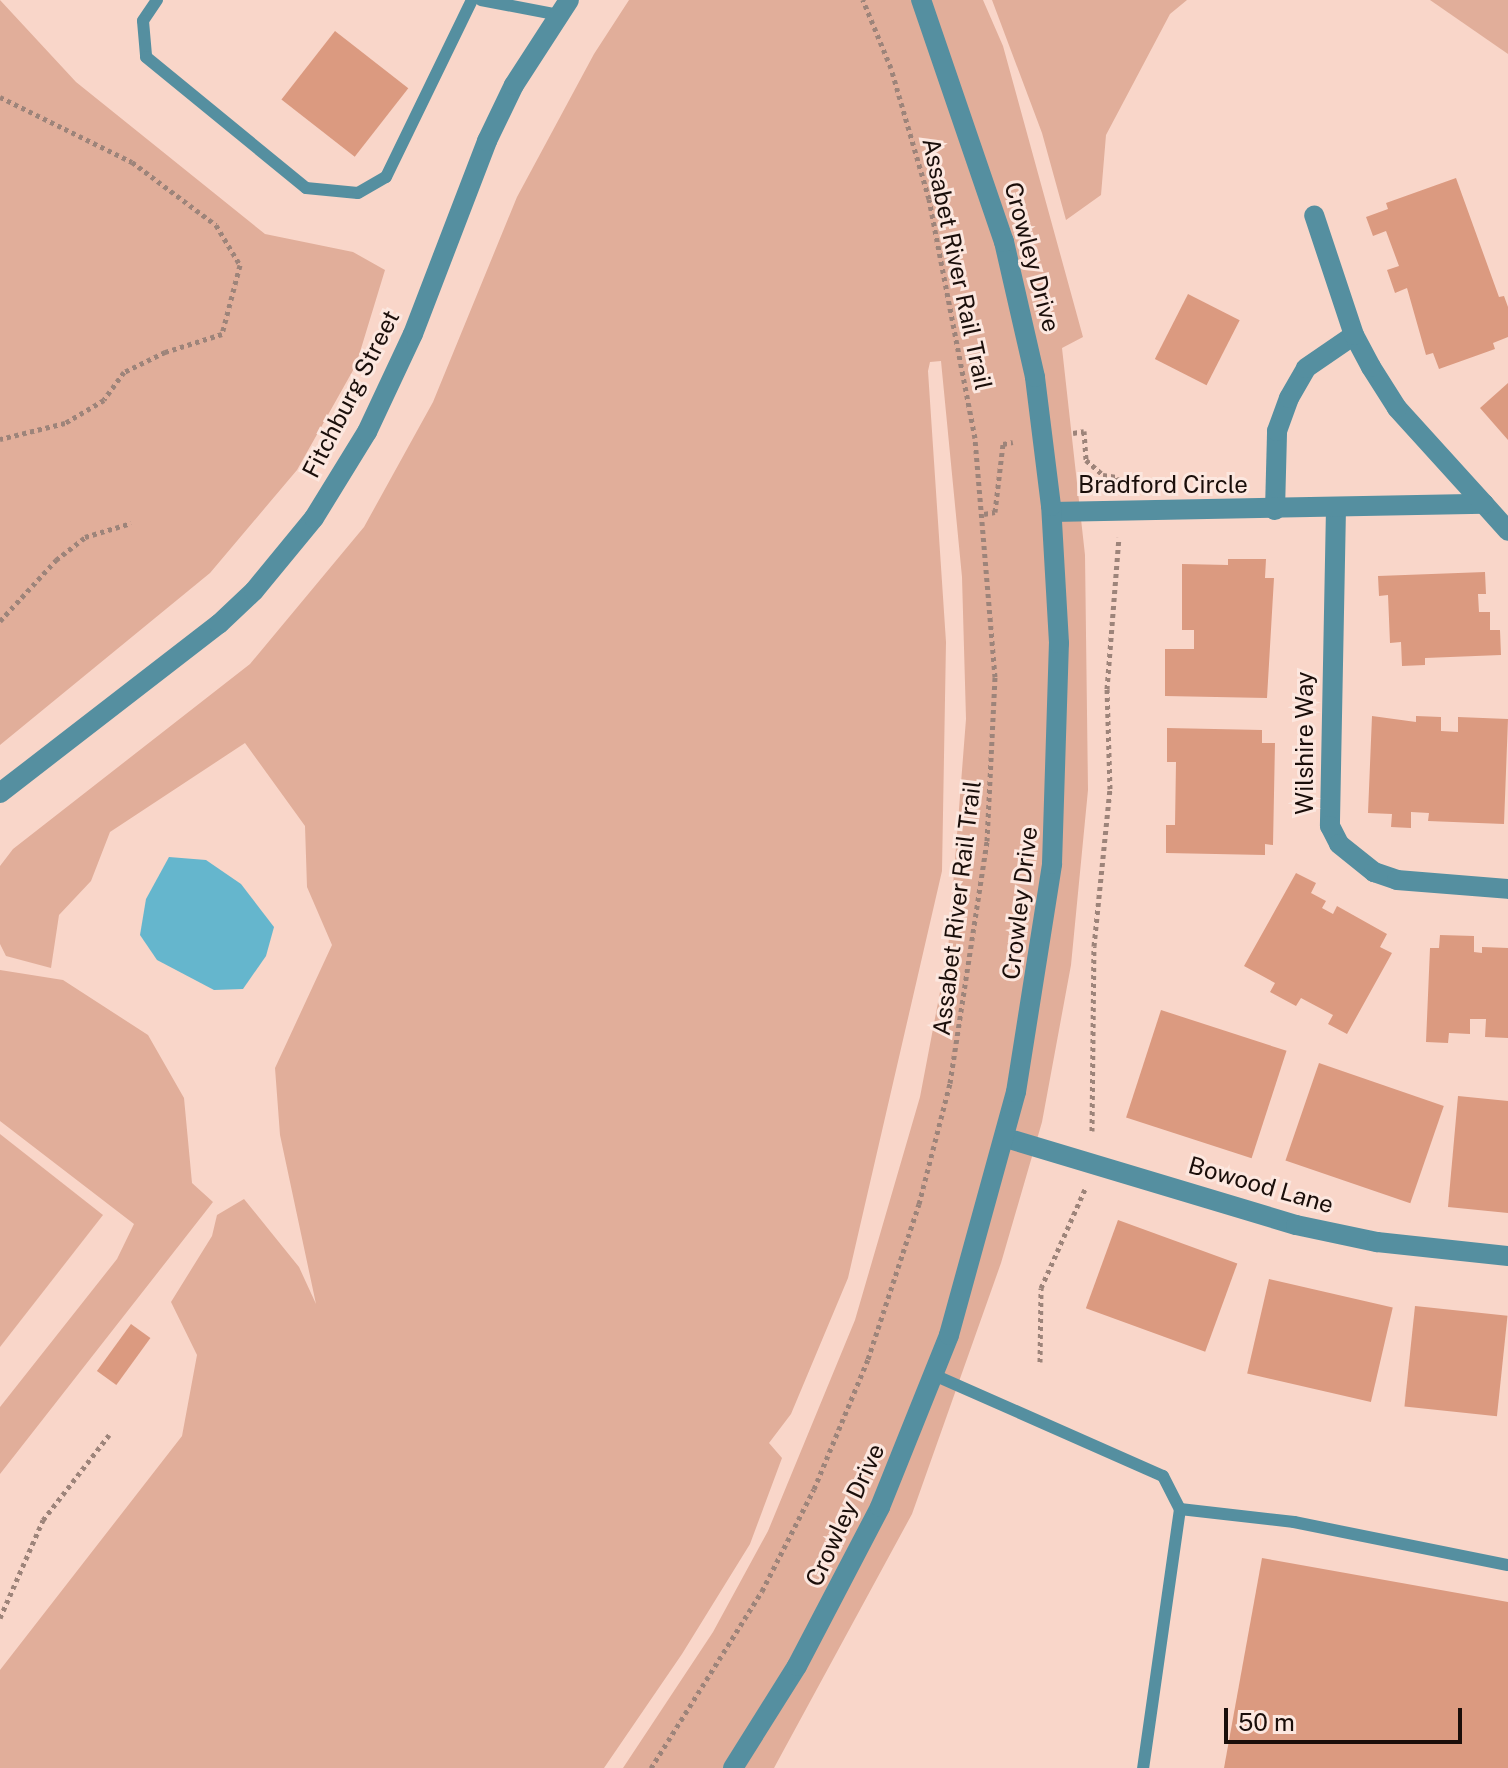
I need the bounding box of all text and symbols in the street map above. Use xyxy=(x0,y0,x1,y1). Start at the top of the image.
street label: Assabet River Rail Trail xyxy=(916,135,998,393)
street label: Crowley Drive xyxy=(998,179,1066,335)
street label: Fitchburg Street xyxy=(296,305,406,483)
street label: Bradford Circle xyxy=(1078,471,1248,499)
street label: Wilshire Way xyxy=(1291,671,1319,815)
street label: Assabet River Rail Trail xyxy=(927,779,987,1037)
street label: Crowley Drive xyxy=(996,825,1044,981)
street label: Bowood Lane xyxy=(1185,1151,1337,1219)
street label: Crowley Drive xyxy=(799,1439,891,1591)
scale bar xyxy=(1228,1692,1466,1742)
text: 50 m xyxy=(1238,1708,1295,1736)

